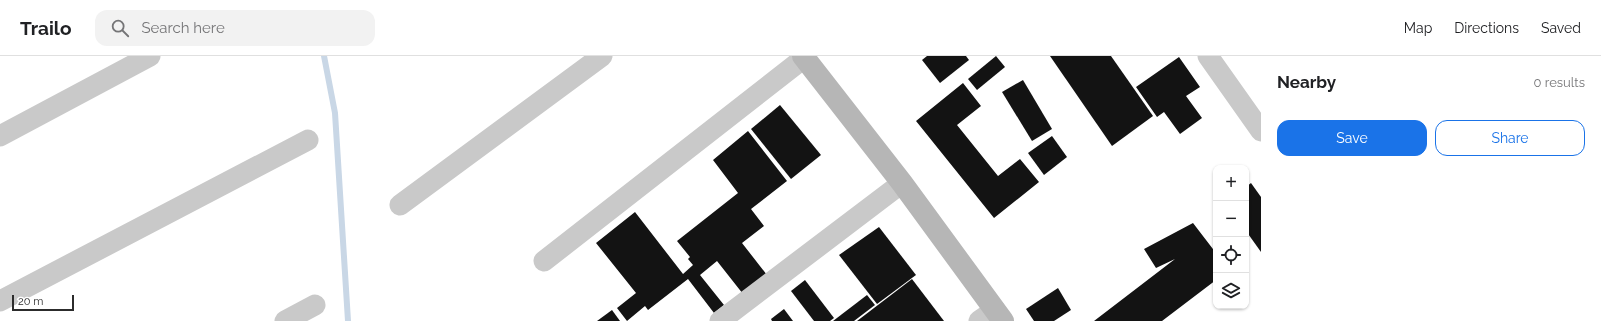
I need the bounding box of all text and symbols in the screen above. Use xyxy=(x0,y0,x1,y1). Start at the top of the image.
search box xyxy=(95,10,375,46)
text: Trailo xyxy=(20,17,71,39)
icon: search xyxy=(109,17,131,39)
text: Search here xyxy=(141,19,225,37)
text: Map xyxy=(1404,20,1432,36)
text: Directions xyxy=(1454,20,1519,36)
text: Saved xyxy=(1541,20,1581,36)
text: Nearby xyxy=(1277,72,1336,92)
text: 0 results xyxy=(1534,75,1585,90)
button: Save xyxy=(1277,120,1427,156)
button: Share xyxy=(1435,120,1585,156)
map controls xyxy=(1213,165,1249,309)
button: + xyxy=(1213,165,1249,201)
button: − xyxy=(1213,201,1249,237)
button: locate xyxy=(1213,237,1249,273)
button: layers xyxy=(1213,273,1249,309)
scale bar xyxy=(12,293,74,312)
text: 20 m xyxy=(18,295,43,308)

